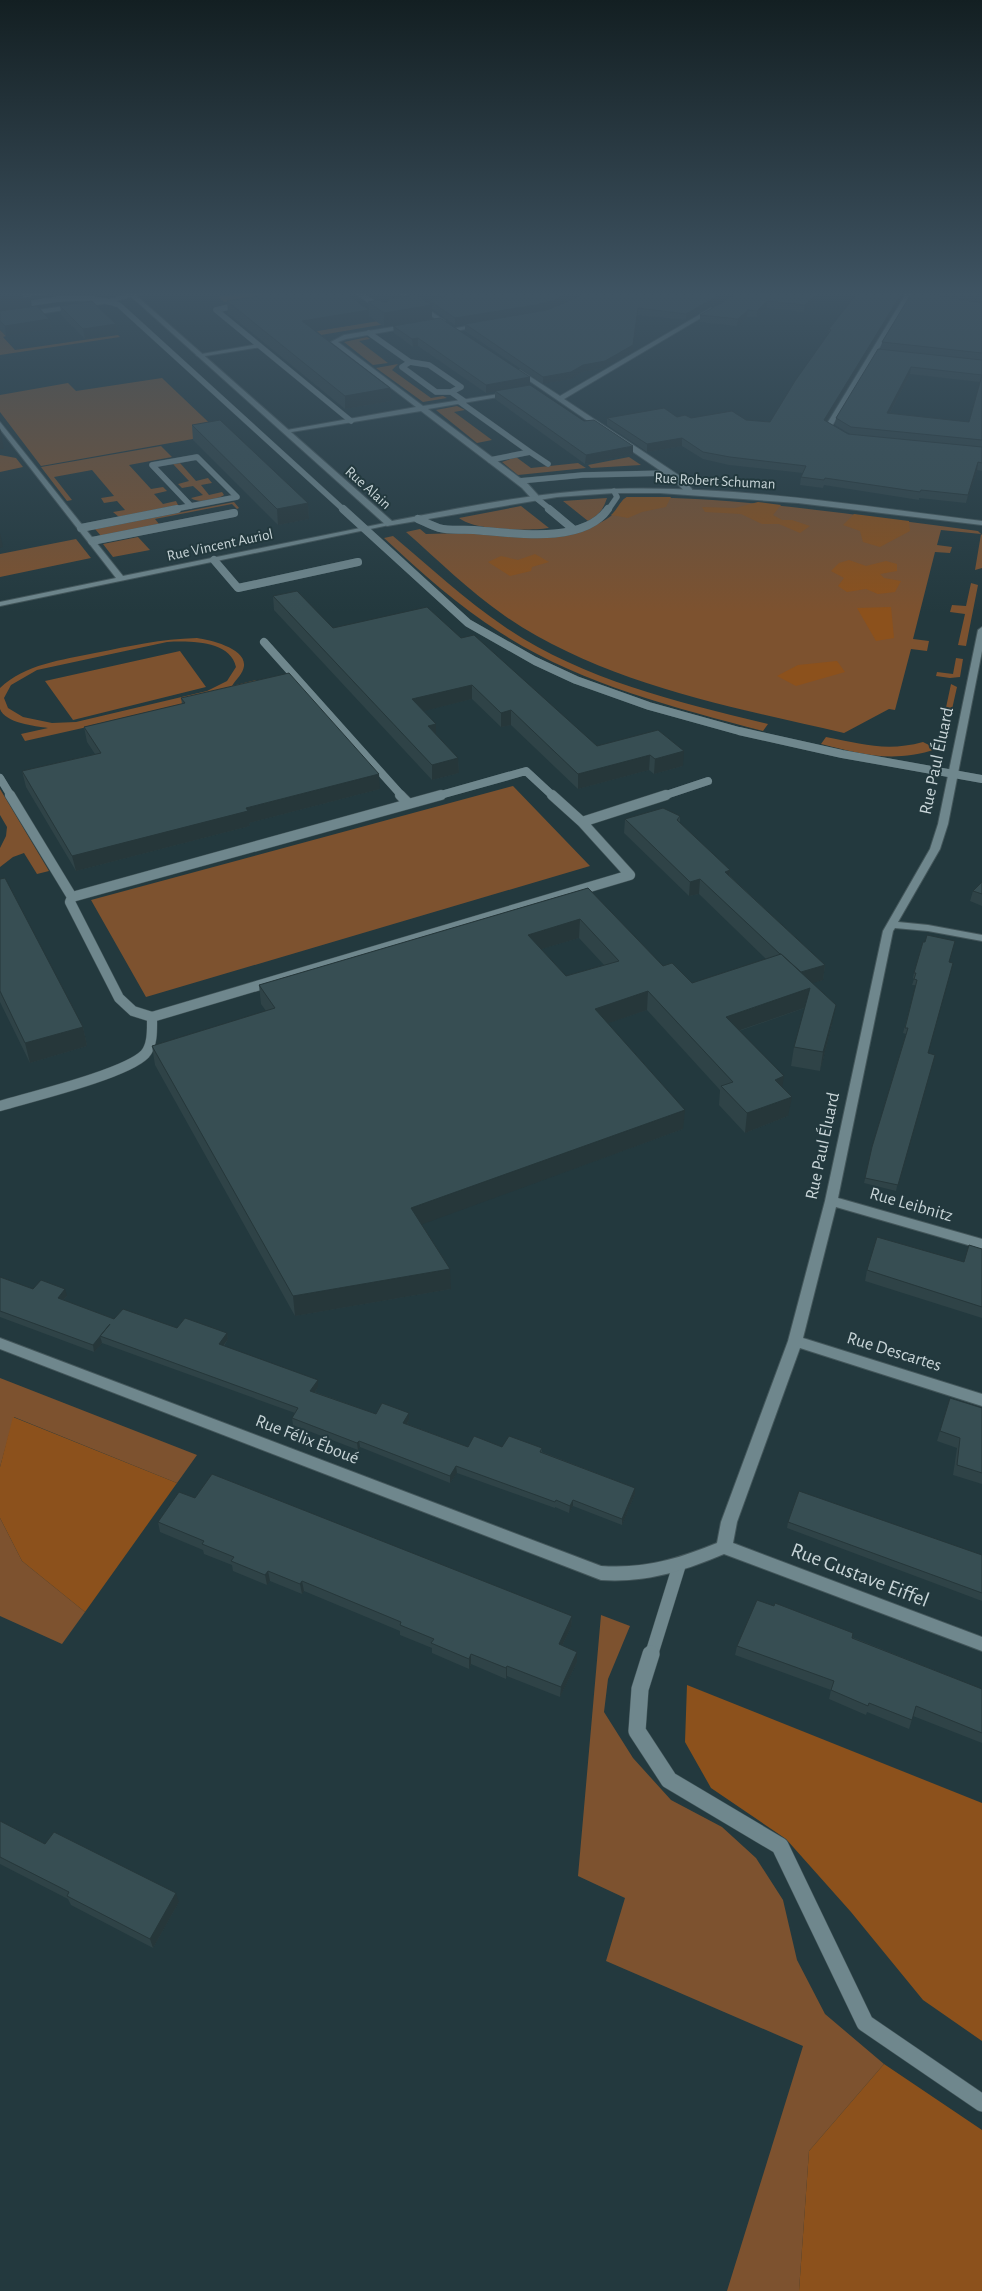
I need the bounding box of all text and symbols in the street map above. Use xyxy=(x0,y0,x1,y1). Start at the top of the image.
street label: Rue Alain xyxy=(342,464,394,512)
street label: Rue Robert Schuman xyxy=(654,470,776,492)
street label: Rue Vincent Auriol xyxy=(166,526,274,564)
street label: Rue Paul Éluard xyxy=(914,705,957,816)
street label: Rue Paul Éluard xyxy=(800,1090,843,1201)
street label: Rue Leibnitz xyxy=(867,1185,955,1225)
street label: Rue Descartes xyxy=(845,1329,943,1375)
street label: Rue Félix Éboué xyxy=(253,1409,362,1468)
street label: Rue Gustave Eiffel xyxy=(788,1539,932,1611)

